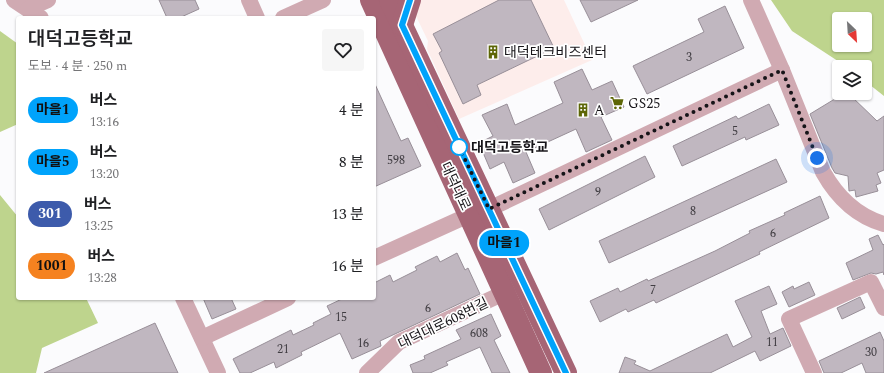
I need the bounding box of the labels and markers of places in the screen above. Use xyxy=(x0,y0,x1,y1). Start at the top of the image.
place label: 대덕테크비즈센터 xyxy=(504,42,607,63)
building icon: 대덕테크비즈센터 xyxy=(485,44,501,60)
place label: GS25 xyxy=(628,93,660,114)
supermarket icon: GS25 xyxy=(609,95,625,111)
place label: A xyxy=(594,100,605,121)
building icon: A xyxy=(575,102,591,118)
place label: 대덕고등학교 xyxy=(471,137,548,158)
marker: 대덕고등학교 xyxy=(450,138,468,156)

